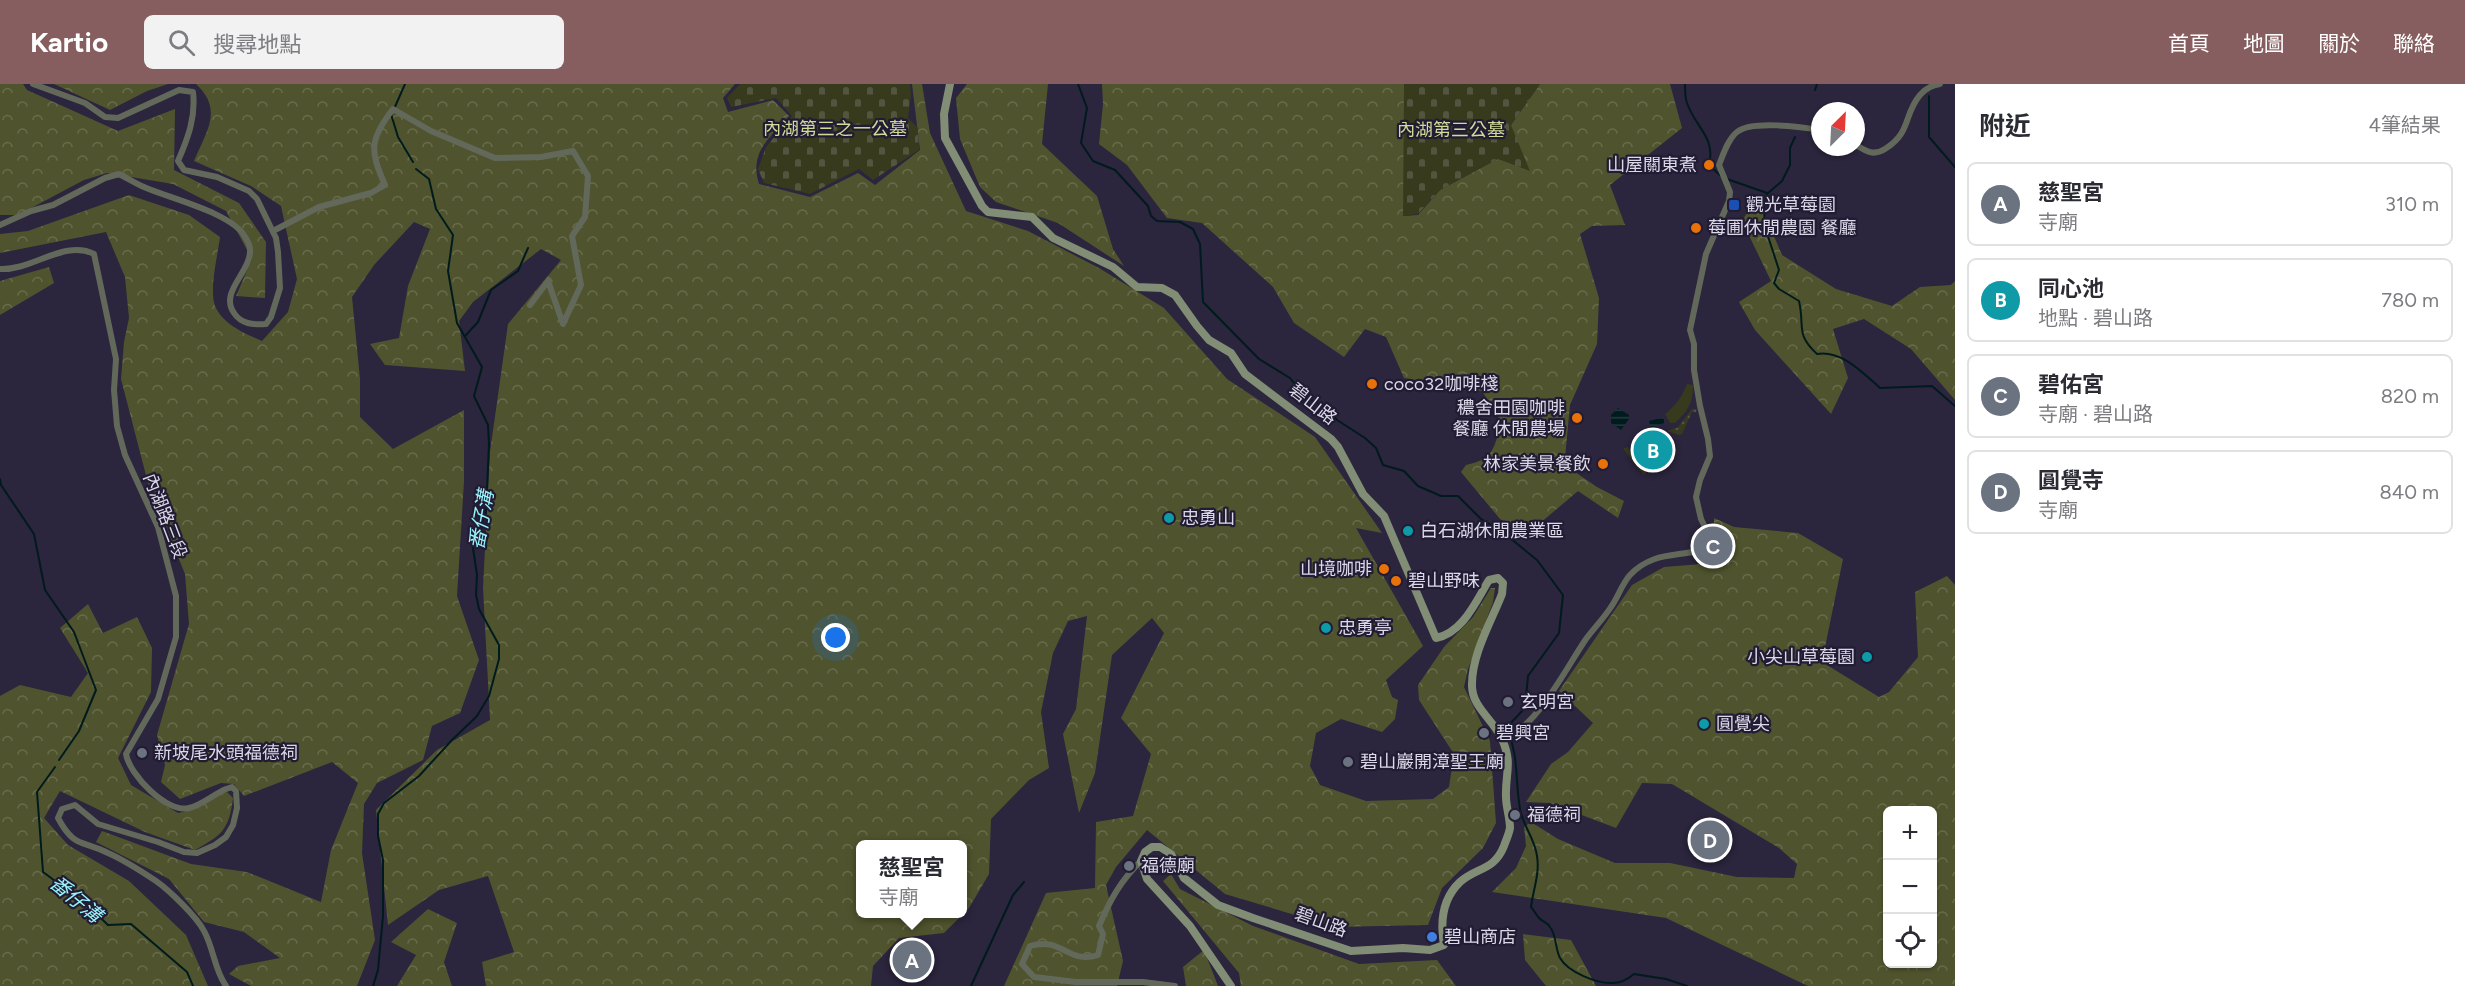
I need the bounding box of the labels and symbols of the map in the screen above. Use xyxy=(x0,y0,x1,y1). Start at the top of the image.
north arrow xyxy=(1811,102,1865,156)
park label: 內湖第三之一公墓 xyxy=(763,118,907,140)
park label: 內湖第三公墓 xyxy=(1397,119,1505,141)
place label: 山屋關東煮 xyxy=(1607,154,1697,176)
marker: 山屋關東煮 xyxy=(1702,158,1716,172)
place label: 觀光草莓園 xyxy=(1746,194,1836,216)
marker: 觀光草莓園 xyxy=(1727,198,1741,212)
place label: 莓圃休閒農園 餐廳 xyxy=(1708,217,1856,239)
marker: 莓圃休閒農園 餐廳 xyxy=(1689,221,1703,235)
place label: coco32咖啡棧 xyxy=(1384,373,1498,395)
marker: coco32咖啡棧 xyxy=(1365,377,1379,391)
street label: 碧山路 xyxy=(1285,379,1341,429)
place label: 穠舍田園咖啡 餐廳 休閒農場 xyxy=(1453,397,1565,440)
marker: 穠舍田園咖啡 餐廳 休閒農場 xyxy=(1570,411,1584,425)
pin: B xyxy=(1634,428,1672,472)
place label: 林家美景餐飲 xyxy=(1483,453,1591,475)
marker: 林家美景餐飲 xyxy=(1596,457,1610,471)
street label: 內湖路三段 xyxy=(139,470,191,562)
water label: 番仔溝 xyxy=(464,485,499,552)
place label: 忠勇山 xyxy=(1181,507,1235,529)
marker: 忠勇山 xyxy=(1162,511,1176,525)
place label: 白石湖休閒農業區 xyxy=(1420,520,1564,542)
marker: 白石湖休閒農業區 xyxy=(1401,524,1415,538)
pin: C xyxy=(1694,524,1732,568)
place label: 山境咖啡 xyxy=(1300,558,1372,580)
marker: 山境咖啡 xyxy=(1377,562,1391,576)
place label: 碧山野味 xyxy=(1408,570,1480,592)
marker: 碧山野味 xyxy=(1389,574,1403,588)
place label: 忠勇亭 xyxy=(1338,617,1392,639)
marker: 忠勇亭 xyxy=(1319,621,1333,635)
your location xyxy=(821,623,850,652)
place label: 小尖山草莓園 xyxy=(1747,646,1855,668)
marker: 小尖山草莓園 xyxy=(1860,650,1874,664)
place label: 玄明宮 xyxy=(1520,691,1574,713)
marker: 玄明宮 xyxy=(1501,695,1515,709)
place label: 圓覺尖 xyxy=(1716,713,1770,735)
marker: 圓覺尖 xyxy=(1697,717,1711,731)
place label: 碧興宮 xyxy=(1496,722,1550,744)
marker: 碧興宮 xyxy=(1477,726,1491,740)
place label: 新坡尾水頭福德祠 xyxy=(154,742,298,764)
marker: 新坡尾水頭福德祠 xyxy=(135,746,149,760)
place label: 碧山巖開漳聖王廟 xyxy=(1360,751,1504,773)
marker: 碧山巖開漳聖王廟 xyxy=(1341,755,1355,769)
place label: 福德祠 xyxy=(1527,804,1581,826)
marker: 福德祠 xyxy=(1508,808,1522,822)
pin: D xyxy=(1690,818,1730,862)
place label: 福德廟 xyxy=(1141,855,1195,877)
marker: 福德廟 xyxy=(1122,859,1136,873)
water label: 番仔溝 xyxy=(45,871,109,929)
street label: 碧山路 xyxy=(1292,902,1350,942)
place label: 碧山商店 xyxy=(1444,926,1516,948)
marker: 碧山商店 xyxy=(1425,930,1439,944)
pin: A xyxy=(892,938,932,982)

